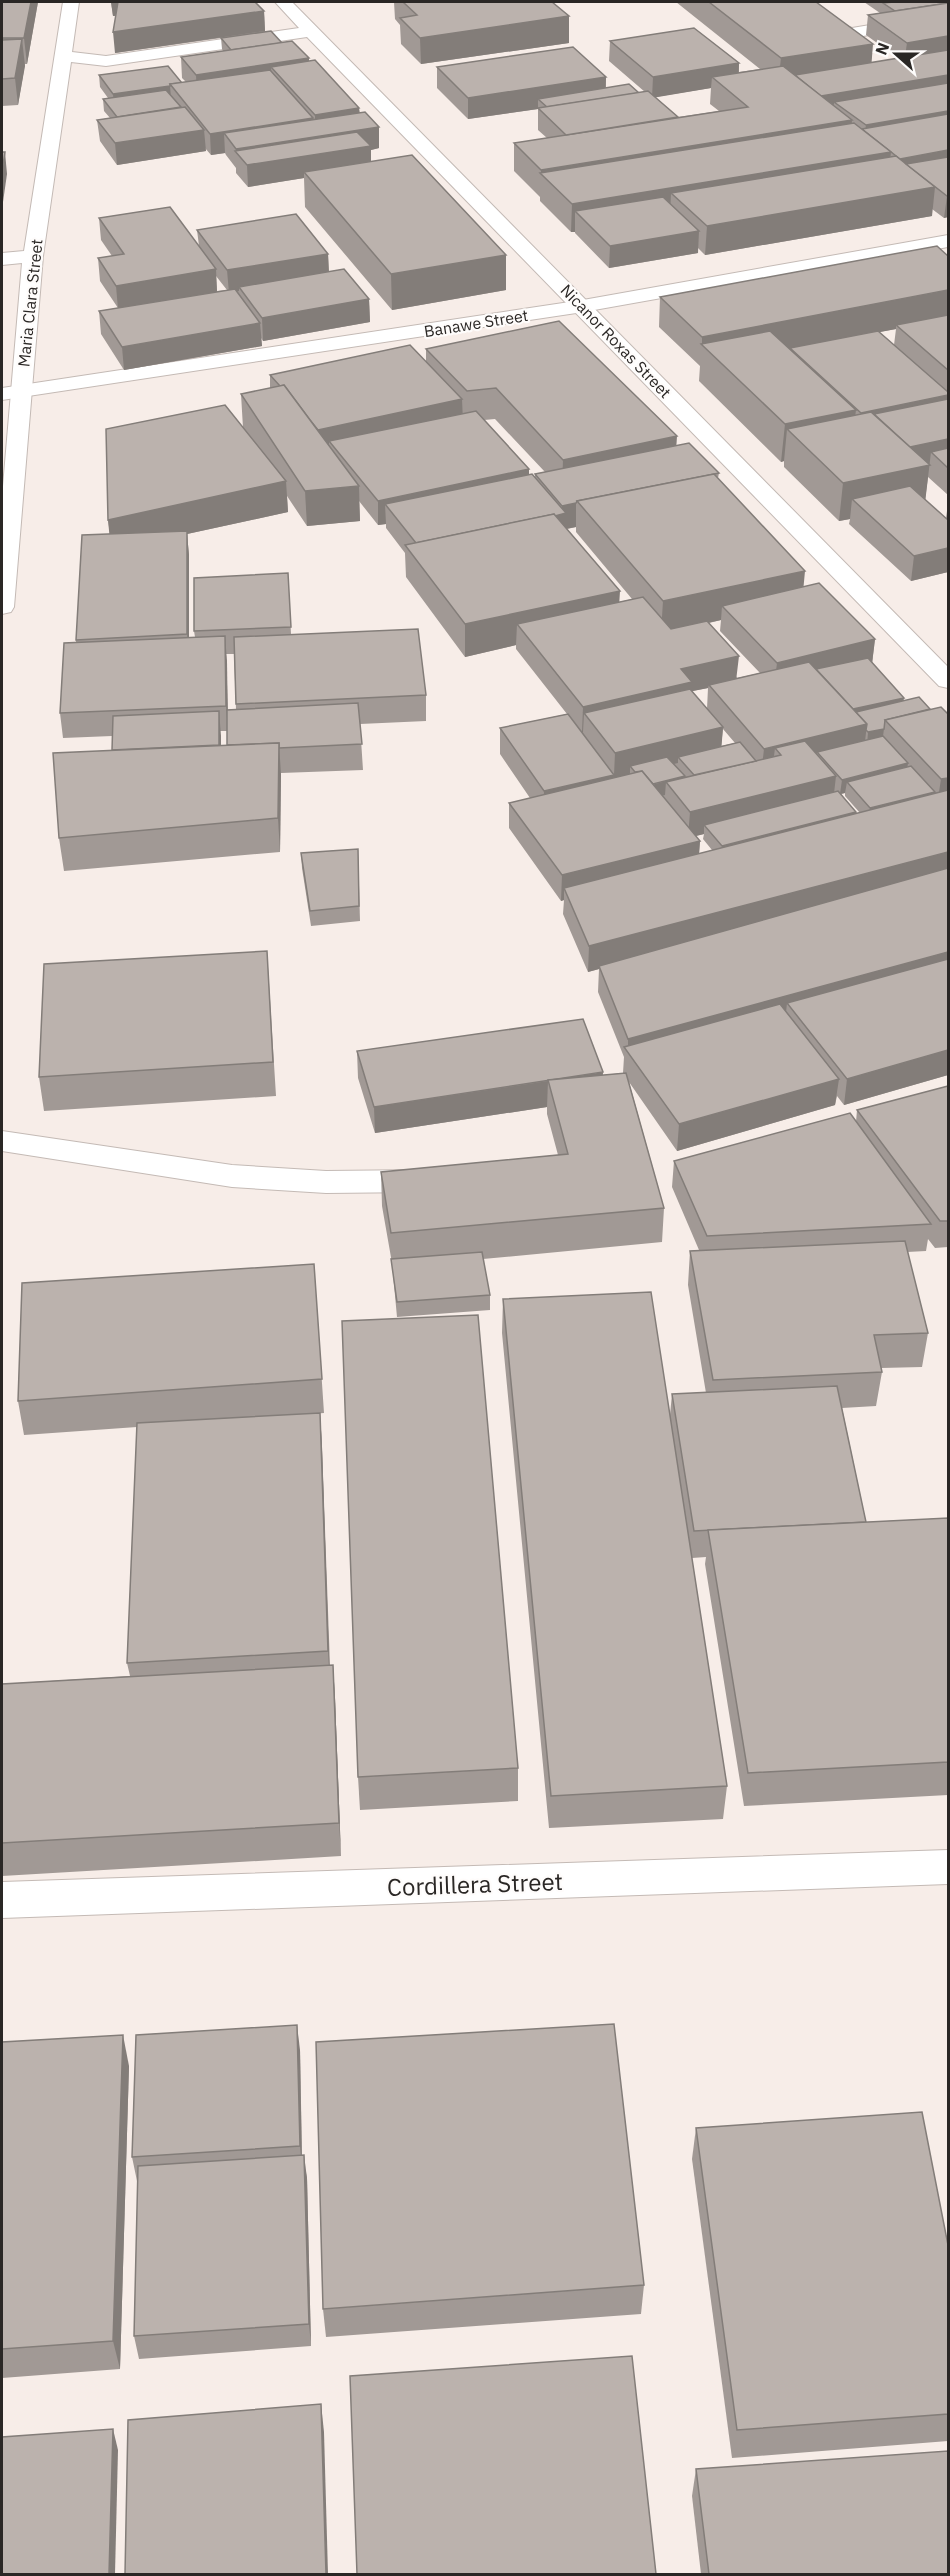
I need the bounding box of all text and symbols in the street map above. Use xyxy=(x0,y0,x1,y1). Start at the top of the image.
north arrow xyxy=(866,24,926,84)
text: N xyxy=(871,40,893,58)
street label: Maria Clara Street xyxy=(13,238,47,368)
street label: Nicanor Roxas Street xyxy=(557,280,675,402)
street label: Banawe Street xyxy=(422,305,530,341)
street label: Cordillera Street xyxy=(386,1865,564,1903)

